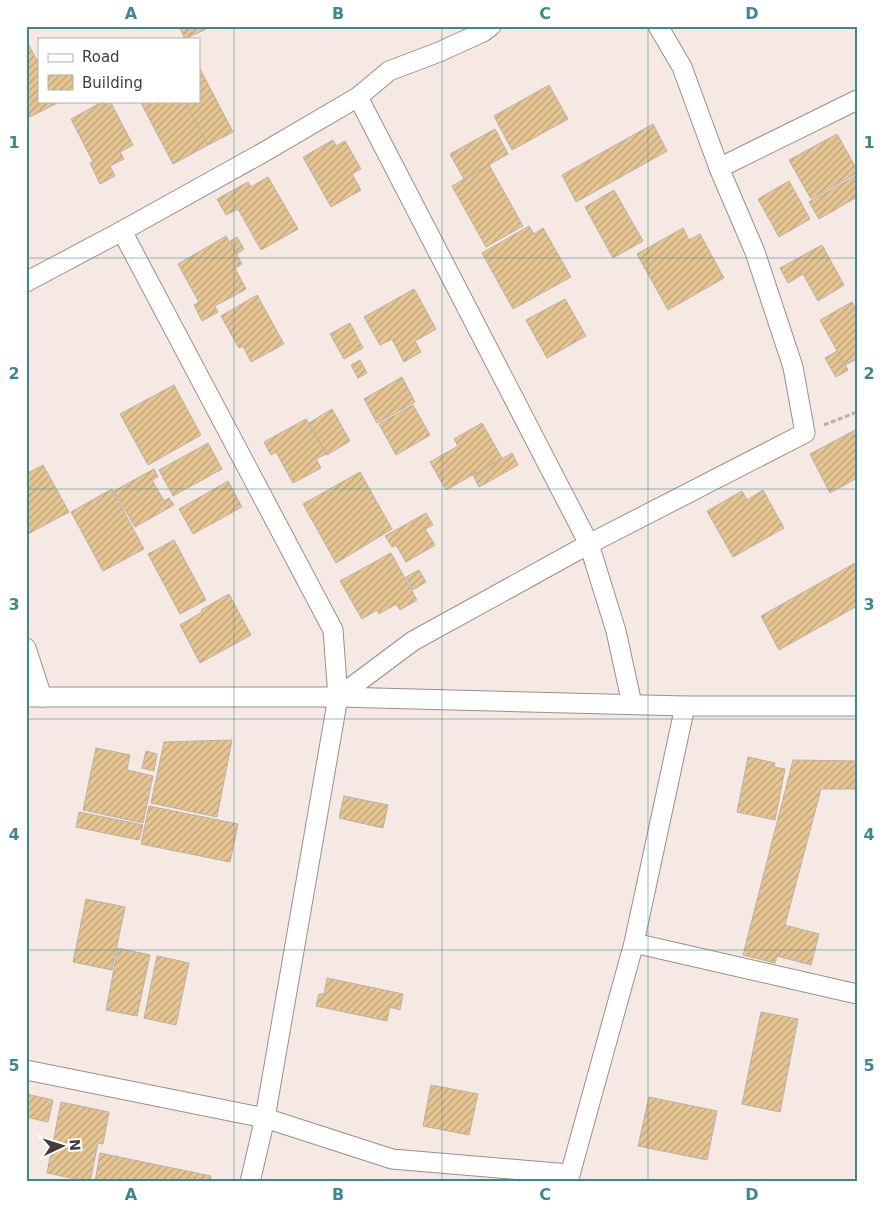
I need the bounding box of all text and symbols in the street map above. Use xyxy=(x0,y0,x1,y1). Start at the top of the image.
text: A xyxy=(125,4,138,23)
text: B xyxy=(332,4,344,23)
text: C xyxy=(539,4,551,23)
text: D xyxy=(745,4,759,23)
legend xyxy=(38,38,200,102)
text: Road xyxy=(82,48,120,66)
text: Building xyxy=(82,74,143,92)
text: 1 xyxy=(8,133,20,152)
text: 1 xyxy=(863,133,875,152)
text: 2 xyxy=(8,364,20,383)
text: 2 xyxy=(863,364,875,383)
text: 3 xyxy=(8,595,20,614)
text: 3 xyxy=(863,595,875,614)
text: 4 xyxy=(8,825,20,844)
text: 4 xyxy=(863,825,875,844)
text: 5 xyxy=(8,1056,20,1075)
text: 5 xyxy=(863,1056,875,1075)
north arrow xyxy=(38,1120,88,1170)
text: N xyxy=(67,1139,83,1151)
text: A xyxy=(125,1185,138,1204)
text: B xyxy=(332,1185,344,1204)
text: C xyxy=(539,1185,551,1204)
text: D xyxy=(745,1185,759,1204)

